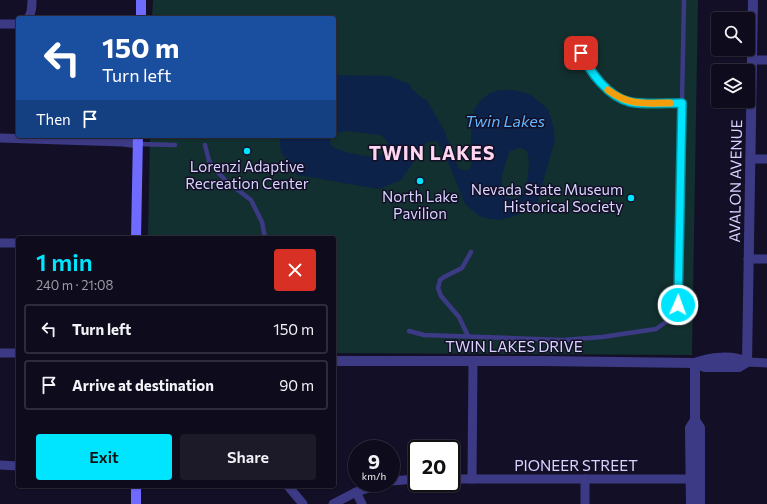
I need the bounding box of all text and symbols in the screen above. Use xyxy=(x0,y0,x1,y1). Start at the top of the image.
map controls xyxy=(711,12,755,108)
button: search xyxy=(711,12,755,56)
text: 150 m xyxy=(102,30,179,64)
icon: left xyxy=(36,32,88,84)
pin xyxy=(564,36,598,70)
icon: arrive xyxy=(570,42,592,64)
text: Turn left xyxy=(102,64,171,86)
button: layers xyxy=(711,64,755,108)
icon: arrive xyxy=(79,108,101,130)
text: Then xyxy=(36,110,71,128)
water label: Twin Lakes xyxy=(465,111,545,130)
street label: AVALON AVENUE xyxy=(725,119,745,243)
district label: TWIN LAKES xyxy=(369,141,495,164)
marker: Lorenzi Adaptive Recreation Center xyxy=(242,146,252,156)
place label: Lorenzi Adaptive Recreation Center xyxy=(185,157,309,192)
marker: North Lake Pavilion xyxy=(415,176,425,186)
place label: Nevada State Museum Historical Society xyxy=(471,180,623,215)
place label: North Lake Pavilion xyxy=(382,187,458,222)
marker: Nevada State Museum Historical Society xyxy=(626,193,636,203)
text: 1 min xyxy=(36,247,93,276)
button: close xyxy=(274,249,316,291)
text: 240 m · 21:08 xyxy=(36,277,113,293)
position arrow xyxy=(657,284,699,326)
icon: left xyxy=(38,318,60,340)
text: Turn left xyxy=(72,320,131,338)
text: 150 m xyxy=(273,320,314,338)
street label: TWIN LAKES DRIVE xyxy=(445,337,583,355)
icon: arrive xyxy=(38,374,60,396)
text: Arrive at destination xyxy=(72,376,214,394)
text: 90 m xyxy=(279,376,314,394)
button: Exit xyxy=(36,434,172,480)
button: Share xyxy=(180,434,316,480)
speed limit sign: 20 xyxy=(408,440,460,492)
text: 9 xyxy=(368,449,380,473)
street label: PIONEER STREET xyxy=(514,456,638,474)
text: km/h xyxy=(362,470,386,482)

